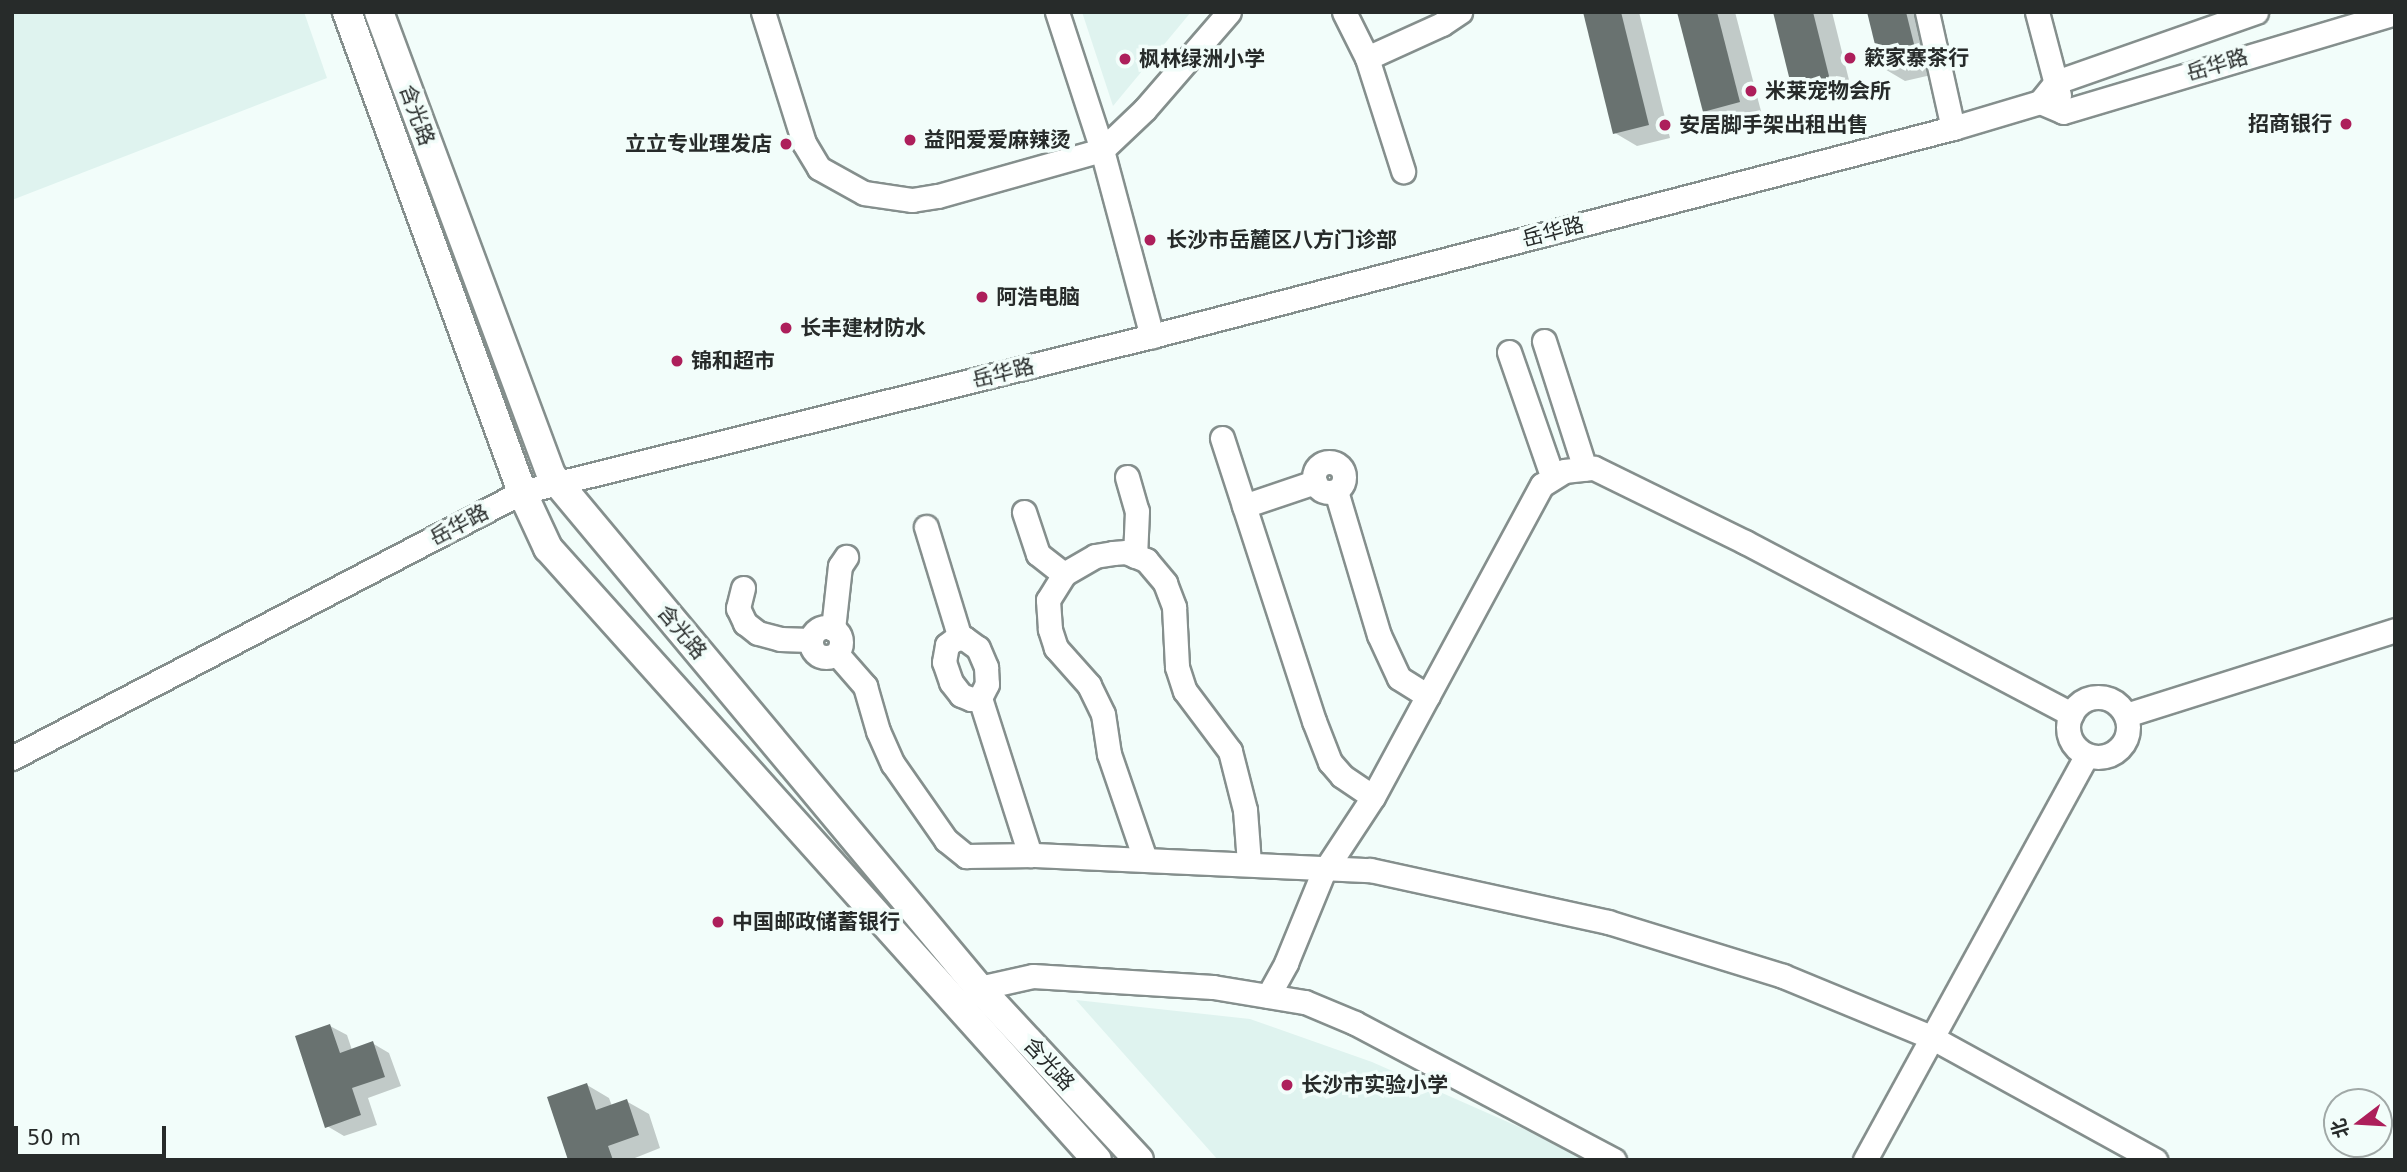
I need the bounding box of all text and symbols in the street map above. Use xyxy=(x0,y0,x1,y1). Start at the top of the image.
street label: 岳华路 xyxy=(2183,44,2251,86)
place label: 簌家寨茶行 xyxy=(1864,45,1969,71)
place label: 枫林绿洲小学 xyxy=(1139,46,1265,72)
marker: 簌家寨茶行 xyxy=(1842,50,1858,66)
marker: 枫林绿洲小学 xyxy=(1117,51,1133,67)
place label: 米莱宠物会所 xyxy=(1765,78,1891,104)
street label: 含光路 xyxy=(394,81,440,149)
marker: 米莱宠物会所 xyxy=(1743,83,1759,99)
place label: 招商银行 xyxy=(2248,111,2332,137)
place label: 安居脚手架出租出售 xyxy=(1679,112,1868,138)
marker: 招商银行 xyxy=(2338,116,2354,132)
marker: 安居脚手架出租出售 xyxy=(1657,117,1673,133)
place label: 益阳爱爱麻辣烫 xyxy=(924,127,1071,153)
place label: 立立专业理发店 xyxy=(625,131,772,157)
marker: 益阳爱爱麻辣烫 xyxy=(902,132,918,148)
marker: 立立专业理发店 xyxy=(778,136,794,152)
street label: 岳华路 xyxy=(1519,212,1587,252)
place label: 长沙市岳麓区八方门诊部 xyxy=(1166,227,1397,253)
marker: 长沙市岳麓区八方门诊部 xyxy=(1140,230,1160,250)
place label: 阿浩电脑 xyxy=(996,284,1080,310)
marker: 阿浩电脑 xyxy=(974,289,990,305)
place label: 长丰建材防水 xyxy=(800,315,926,341)
marker: 长丰建材防水 xyxy=(778,320,794,336)
place label: 锦和超市 xyxy=(691,348,775,374)
marker: 锦和超市 xyxy=(669,353,685,369)
street label: 岳华路 xyxy=(969,353,1037,393)
street label: 岳华路 xyxy=(425,499,493,551)
street label: 含光路 xyxy=(652,600,712,664)
place label: 中国邮政储蓄银行 xyxy=(732,909,900,935)
marker: 中国邮政储蓄银行 xyxy=(710,914,726,930)
street label: 含光路 xyxy=(1018,1032,1080,1096)
place label: 长沙市实验小学 xyxy=(1301,1072,1448,1098)
marker: 长沙市实验小学 xyxy=(1279,1077,1295,1093)
north arrow xyxy=(2323,1088,2393,1158)
scale bar xyxy=(18,1112,170,1156)
text: 北 xyxy=(2327,1116,2353,1141)
text: 50 m xyxy=(27,1126,81,1150)

